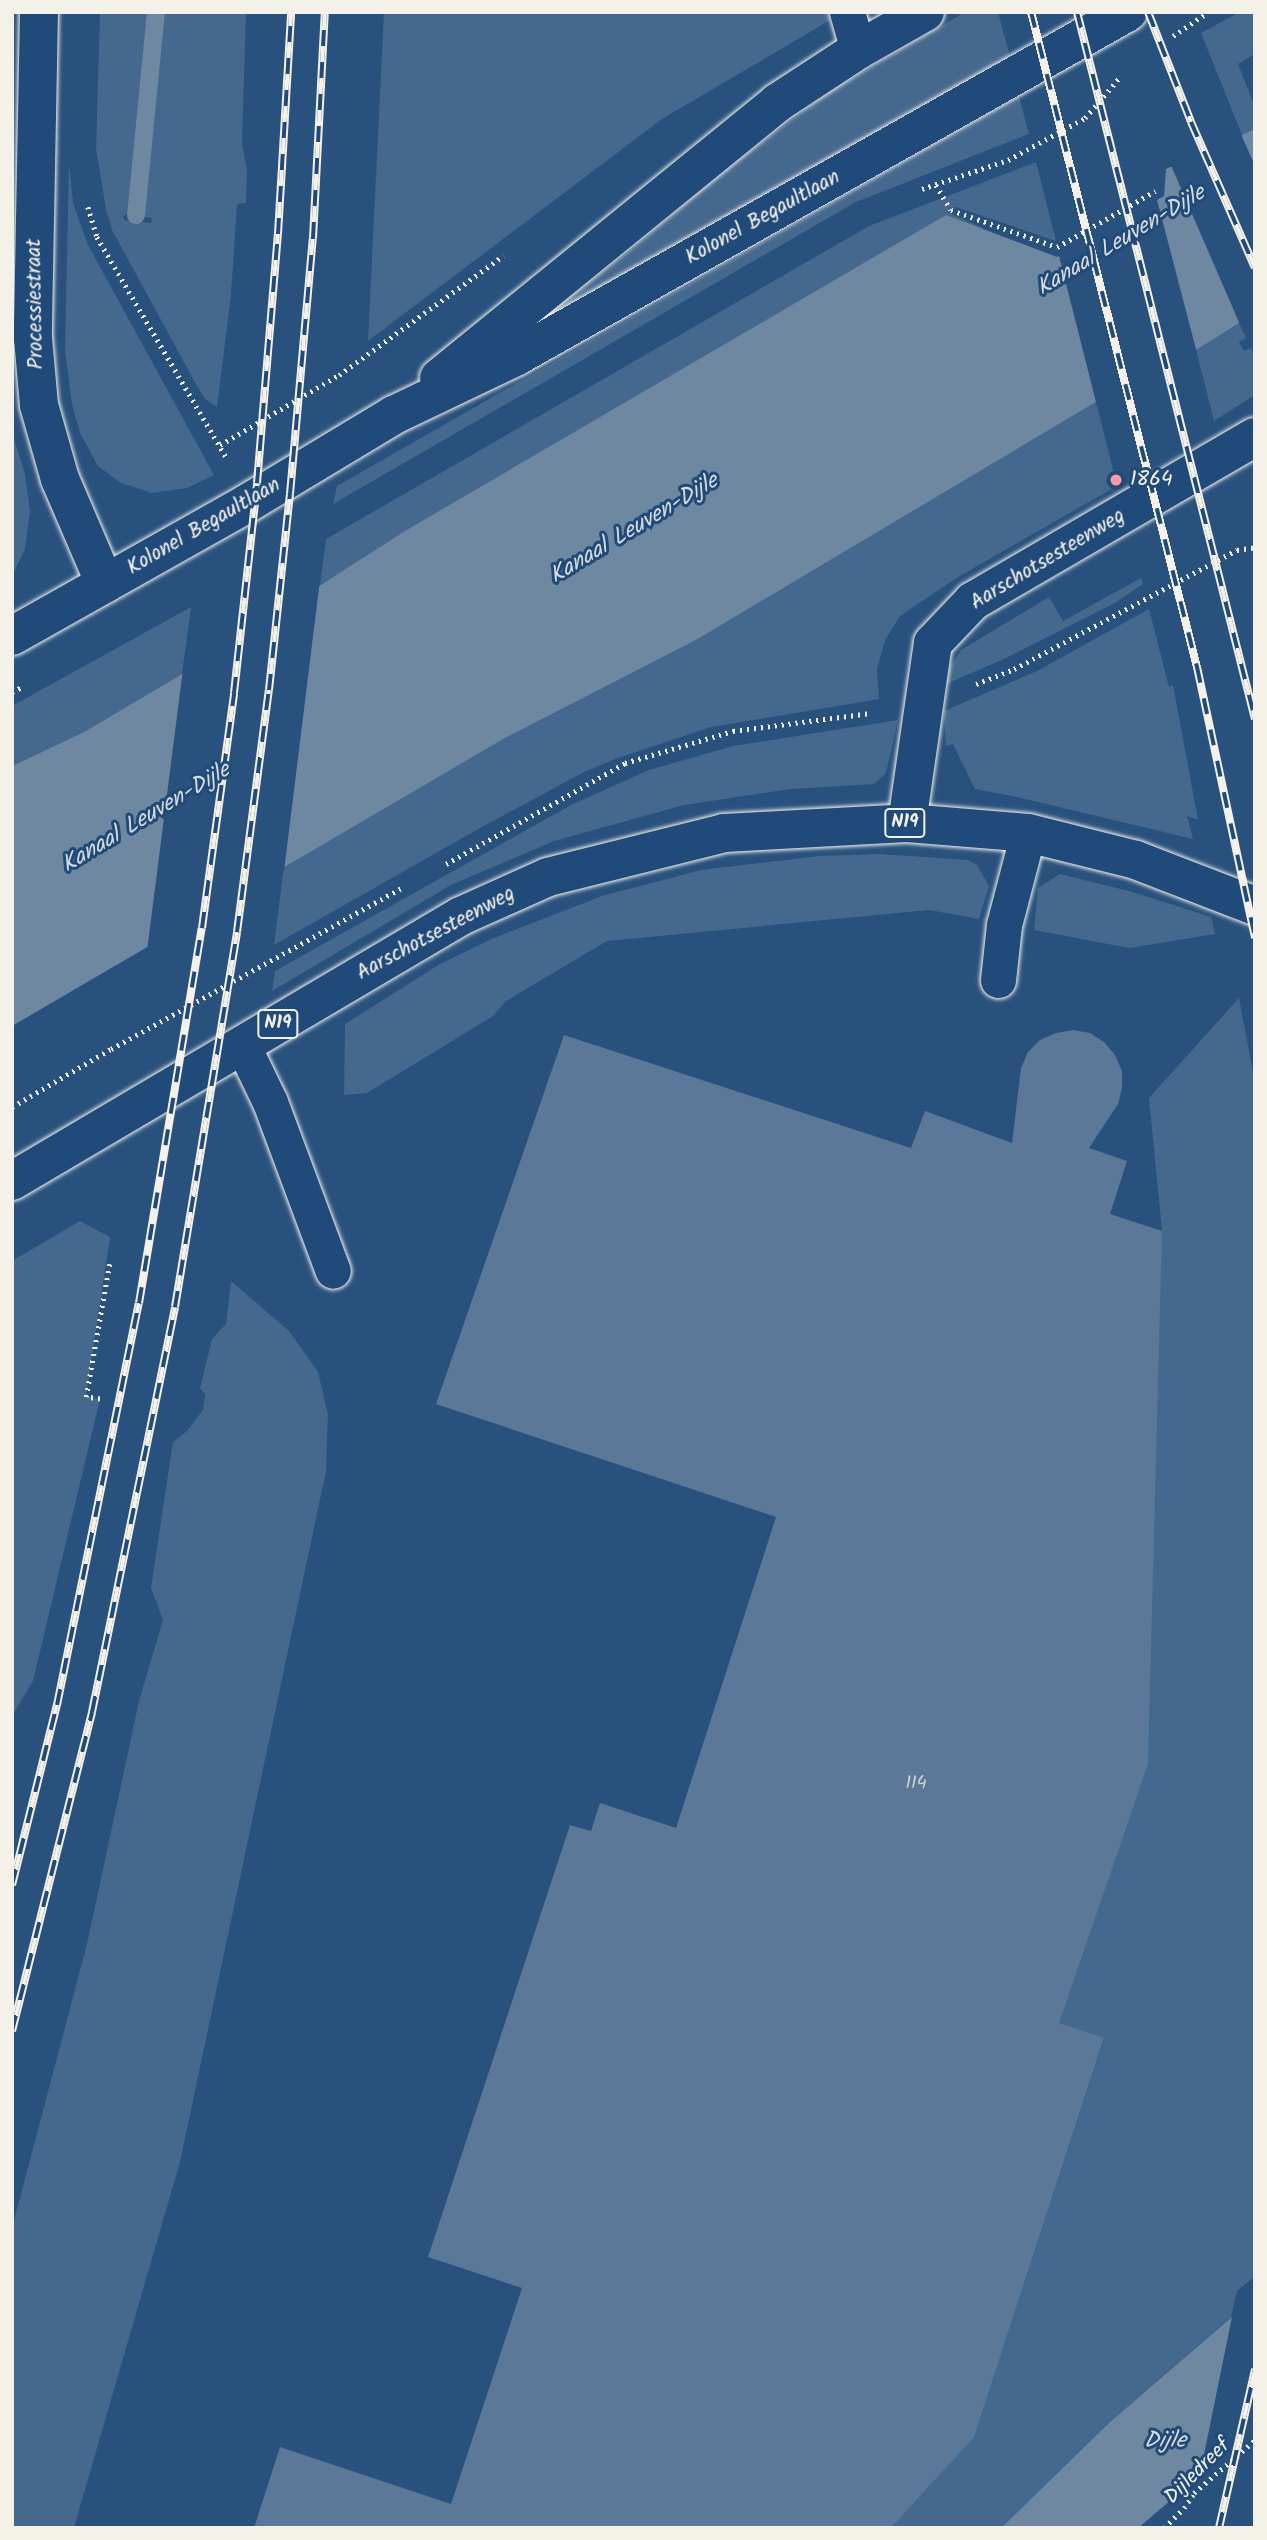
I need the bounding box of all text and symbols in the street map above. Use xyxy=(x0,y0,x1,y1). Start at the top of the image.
street label: Kolonel Begaultlaan xyxy=(681,165,845,271)
water label: Kanaal Leuven-Dijle xyxy=(1032,180,1210,302)
street label: Processiestraat xyxy=(22,238,50,370)
place label: 1864 xyxy=(1130,467,1172,493)
water label: Kanaal Leuven-Dijle xyxy=(545,468,723,590)
marker: 1864 xyxy=(1108,472,1124,488)
street label: Kolonel Begaultlaan xyxy=(123,473,285,581)
street label: Aarschotsesteenweg xyxy=(966,504,1130,616)
water label: Kanaal Leuven-Dijle xyxy=(57,757,235,879)
road number: N19 xyxy=(884,808,926,838)
street label: Aarschotsesteenweg xyxy=(352,882,520,986)
road number: N19 xyxy=(257,1008,299,1040)
house number: 114 xyxy=(905,1773,927,1795)
water label: Dijle xyxy=(1144,2427,1186,2455)
street label: Dijledreef xyxy=(1160,2434,1236,2510)

